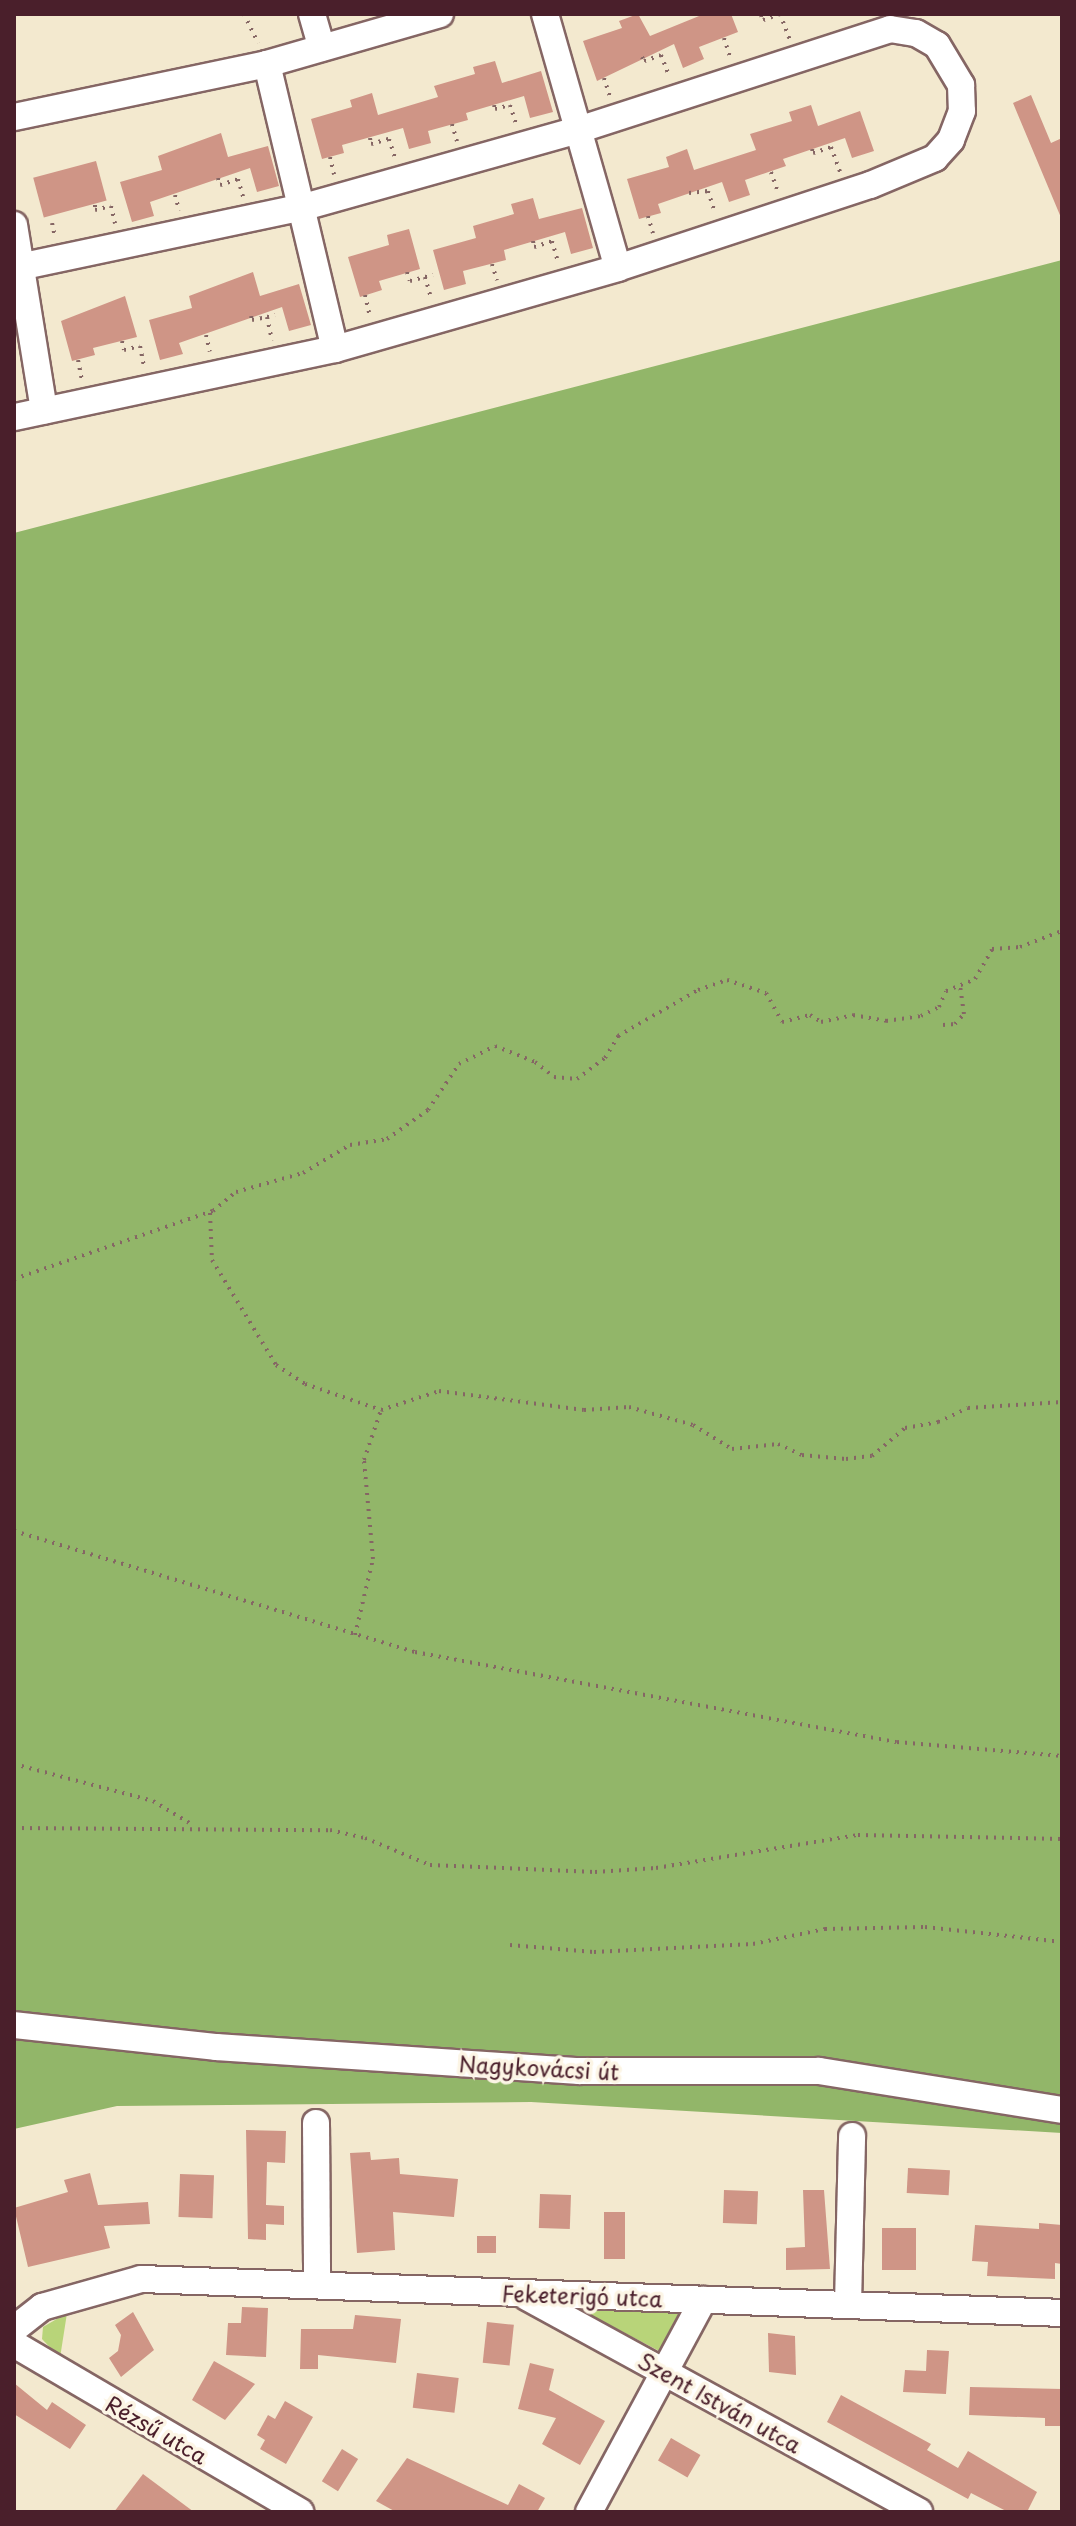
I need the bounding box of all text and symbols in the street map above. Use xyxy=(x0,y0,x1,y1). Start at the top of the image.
street label: Nagykovácsi út xyxy=(457,2050,621,2084)
street label: Feketerigó utca xyxy=(500,2279,664,2311)
street label: Szent István utca xyxy=(634,2346,806,2458)
street label: Rézsű utca xyxy=(101,2389,213,2469)

